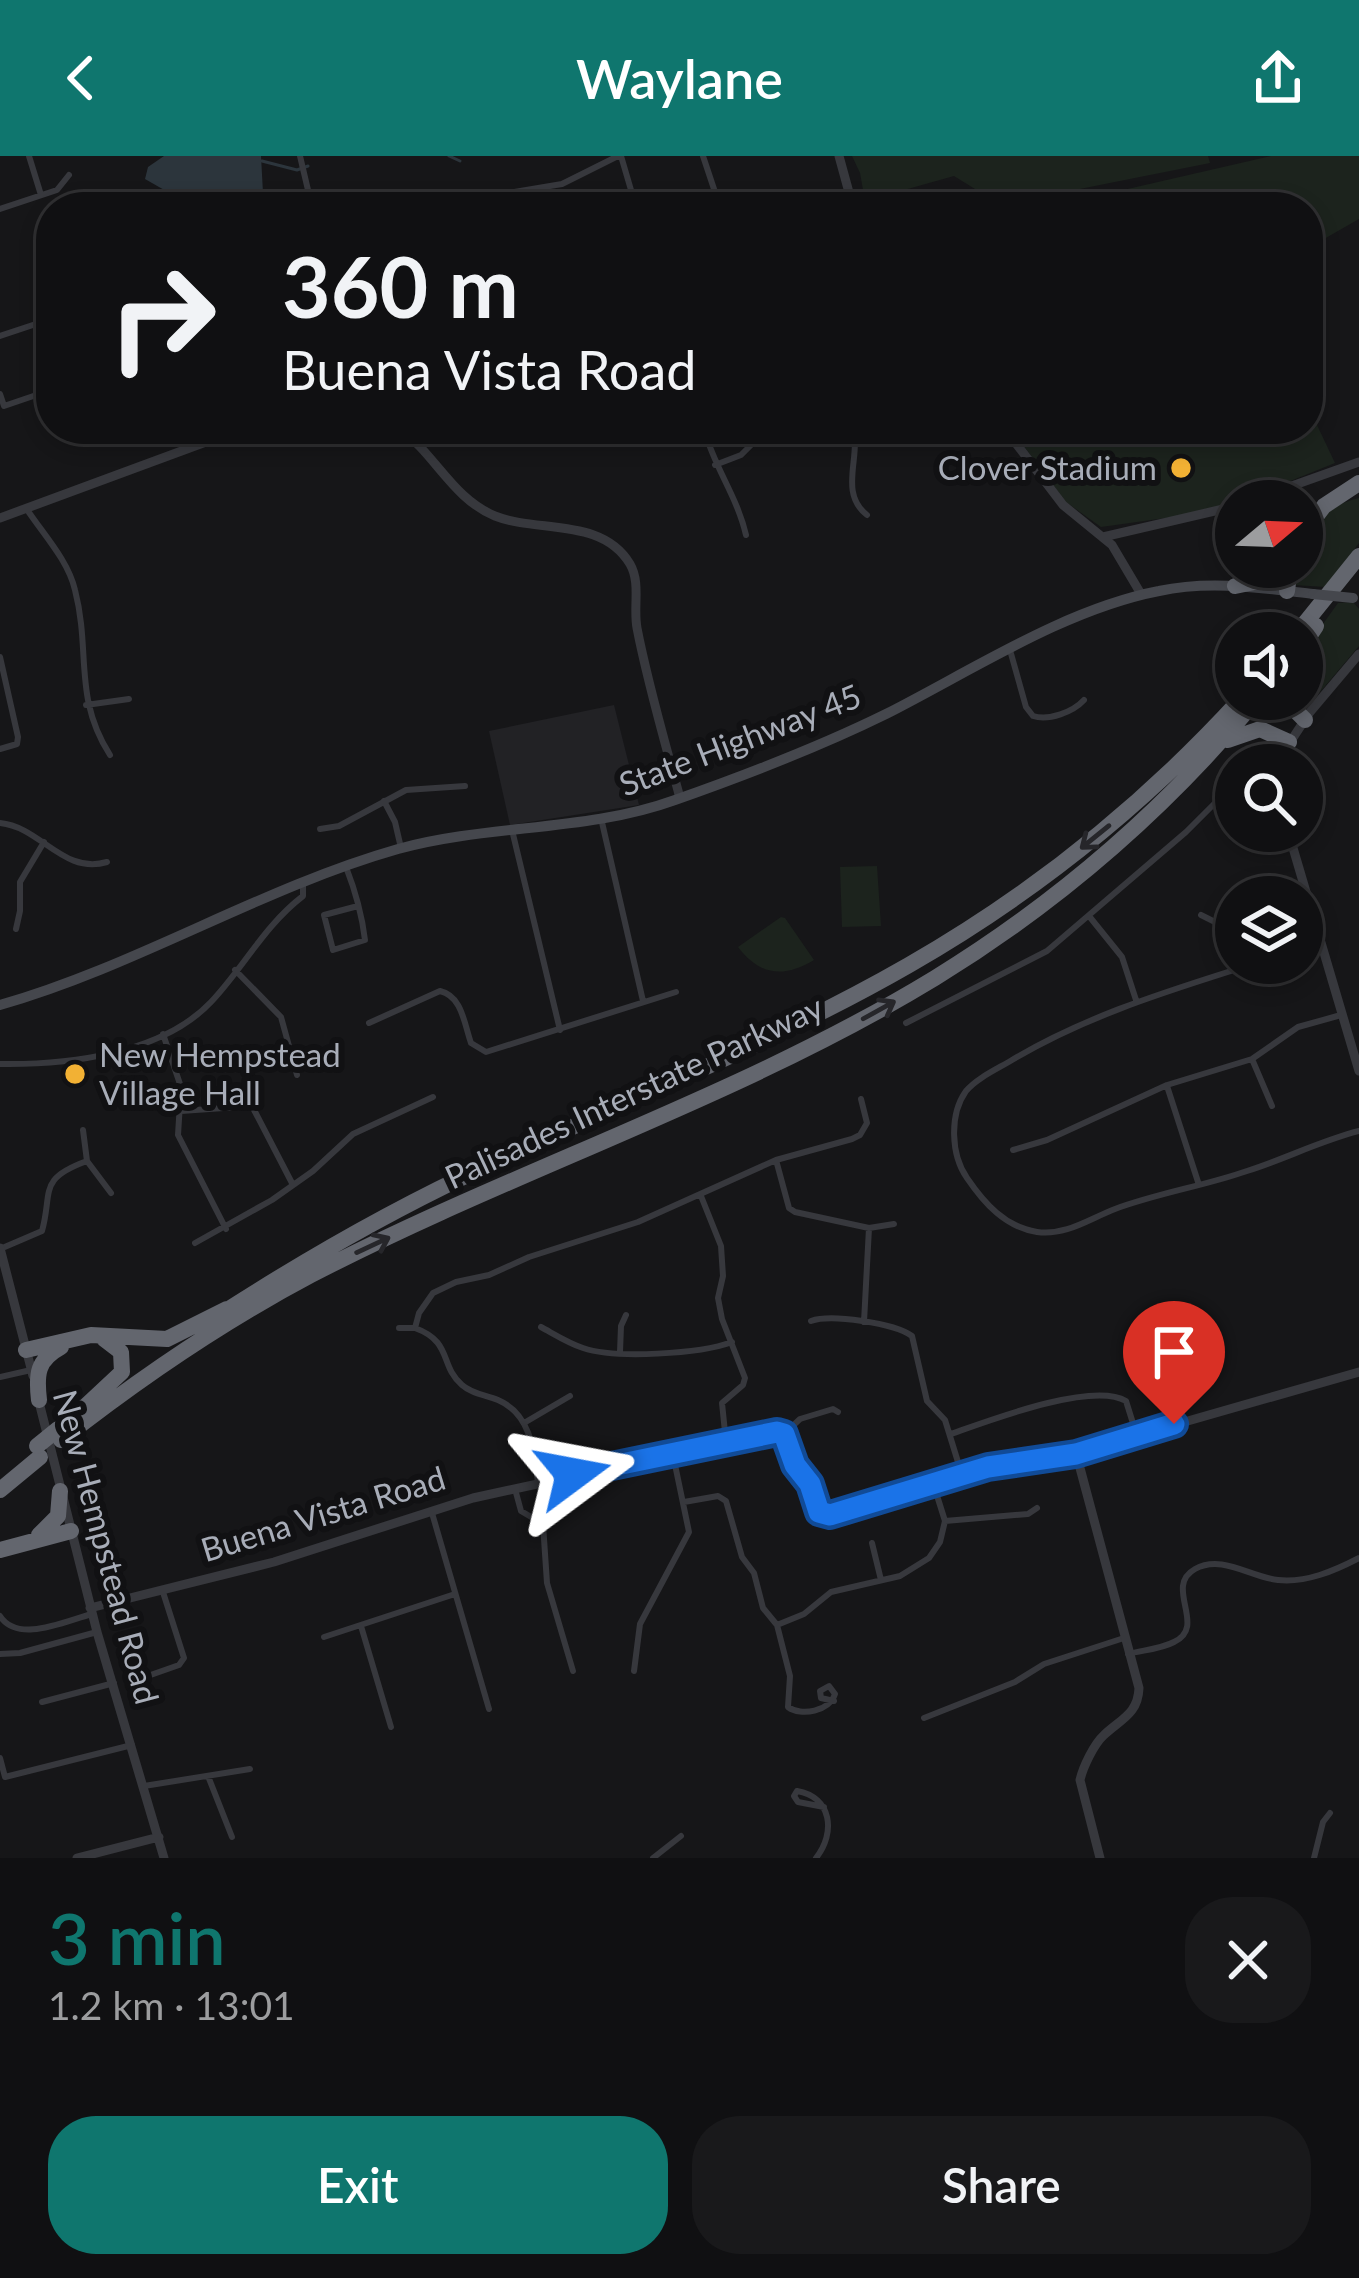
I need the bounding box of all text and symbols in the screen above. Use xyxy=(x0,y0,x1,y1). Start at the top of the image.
icon: back xyxy=(48,45,114,111)
icon: share xyxy=(1245,45,1311,111)
text: Waylane xyxy=(576,46,783,111)
text: 360 m xyxy=(282,235,519,336)
icon: right xyxy=(84,240,240,396)
text: Buena Vista Road xyxy=(282,337,697,402)
place label: Clover Stadium xyxy=(938,447,1157,487)
marker: Clover Stadium xyxy=(1168,455,1194,481)
north arrow xyxy=(1215,480,1323,588)
map controls xyxy=(1215,480,1323,984)
button: sound xyxy=(1215,612,1323,720)
street label: State Highway 45 xyxy=(613,675,866,804)
button: search xyxy=(1215,744,1323,852)
one-way arrow xyxy=(1080,823,1111,851)
button: layers xyxy=(1215,876,1323,984)
street label: Palisades Interstate Parkway xyxy=(438,986,829,1196)
one-way arrow xyxy=(860,998,895,1021)
place label: New Hempstead Village Hall xyxy=(99,1034,341,1112)
marker: New Hempstead Village Hall xyxy=(62,1061,88,1087)
one-way arrow xyxy=(354,1233,390,1255)
pin xyxy=(1123,1301,1225,1424)
icon: arrive xyxy=(1141,1319,1207,1385)
street label: New Hempstead Road xyxy=(46,1385,168,1708)
position arrow xyxy=(510,1411,636,1537)
street label: Buena Vista Road xyxy=(196,1457,450,1569)
text: 3 min xyxy=(48,1894,226,1980)
button: close xyxy=(1185,1897,1311,2023)
text: 1.2 km · 13:01 xyxy=(48,1982,295,2028)
button: Exit xyxy=(48,2116,668,2254)
button: Share xyxy=(692,2116,1311,2254)

